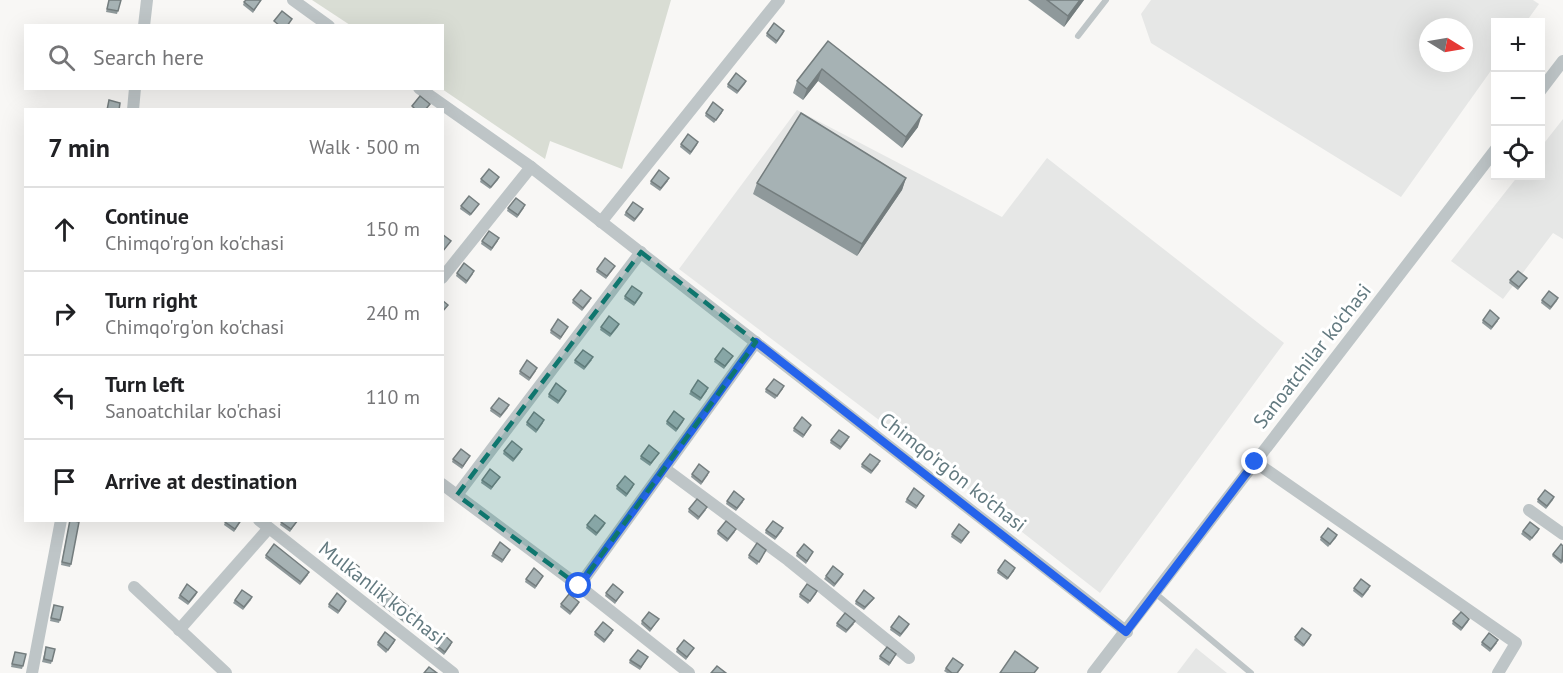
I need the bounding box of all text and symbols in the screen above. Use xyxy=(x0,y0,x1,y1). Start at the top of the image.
north arrow xyxy=(1419,18,1473,72)
map controls xyxy=(1491,18,1545,180)
button: + xyxy=(1491,18,1545,72)
search box xyxy=(24,24,444,90)
icon: search xyxy=(45,41,78,74)
text: Search here xyxy=(93,43,204,71)
button: − xyxy=(1491,72,1545,126)
button: locate xyxy=(1491,126,1545,180)
text: 7 min xyxy=(48,131,110,164)
text: Walk · 500 m xyxy=(309,134,420,160)
text: Continue xyxy=(105,202,189,230)
icon: ahead xyxy=(48,213,81,246)
text: 150 m xyxy=(366,216,420,242)
text: Chimqo'rg'on ko'chasi xyxy=(105,230,284,256)
street label: Sanoatchilar ko'chasi xyxy=(1247,278,1377,434)
text: Turn right xyxy=(105,286,197,314)
icon: right xyxy=(48,297,81,330)
text: 240 m xyxy=(366,300,420,326)
text: Chimqo'rg'on ko'chasi xyxy=(105,314,284,340)
text: Turn left xyxy=(105,370,185,398)
icon: left xyxy=(48,381,81,414)
text: 110 m xyxy=(366,384,420,410)
text: Sanoatchilar ko'chasi xyxy=(105,398,282,424)
street label: Chimqo'rg'on ko'chasi xyxy=(874,407,1032,537)
route end xyxy=(1241,448,1267,474)
icon: arrive xyxy=(48,465,81,498)
text: Arrive at destination xyxy=(105,467,297,495)
street label: Mulkanlik ko'chasi xyxy=(314,536,450,650)
route start xyxy=(565,572,591,598)

